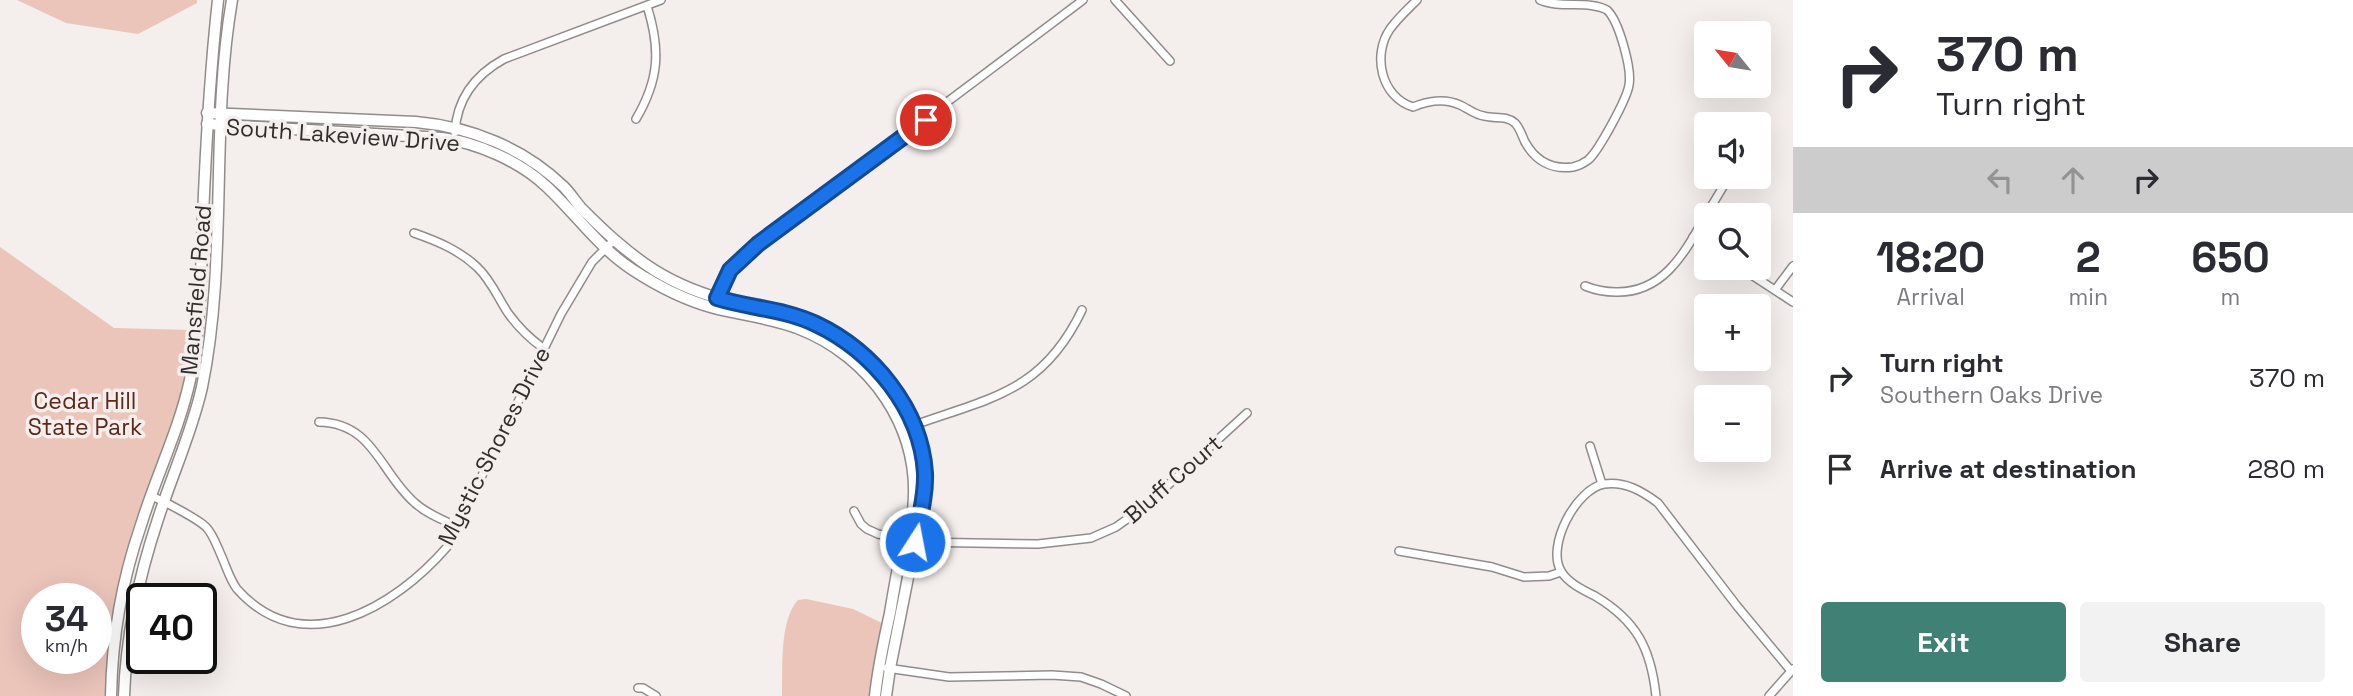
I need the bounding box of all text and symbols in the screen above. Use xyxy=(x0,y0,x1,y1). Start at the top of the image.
north arrow xyxy=(1694,21,1771,98)
map controls xyxy=(1694,21,1771,462)
text: 370 m xyxy=(1936,23,2079,85)
icon: right xyxy=(1821,28,1912,119)
text: Turn right xyxy=(1936,84,2086,124)
pin xyxy=(896,90,956,150)
icon: arrive xyxy=(907,101,945,139)
street label: South Lakeview Drive xyxy=(225,112,461,158)
button: sound xyxy=(1694,112,1771,189)
icon: left xyxy=(1981,161,2019,199)
icon: ahead xyxy=(2054,161,2092,199)
icon: right xyxy=(2127,161,2165,199)
button: search xyxy=(1694,203,1771,280)
street label: Mansfield Road xyxy=(174,204,218,376)
text: 18:20 xyxy=(1876,231,1985,284)
text: 2 xyxy=(2076,231,2101,284)
text: 650 xyxy=(2191,231,2270,284)
text: Arrival xyxy=(1897,282,1965,312)
text: min xyxy=(2068,282,2108,312)
text: m xyxy=(2221,282,2240,312)
button: + xyxy=(1694,294,1771,371)
street label: Mystic Shores Drive xyxy=(431,342,557,550)
text: Turn right xyxy=(1880,346,2004,380)
icon: right xyxy=(1821,359,1859,397)
text: 370 m xyxy=(2249,361,2325,395)
text: Southern Oaks Drive xyxy=(1880,380,2103,410)
button: − xyxy=(1694,385,1771,462)
park label: Cedar Hill State Park xyxy=(28,386,142,442)
street label: Bluff Court xyxy=(1118,428,1228,530)
icon: arrive xyxy=(1821,450,1859,488)
text: Arrive at destination xyxy=(1880,452,2137,486)
text: 280 m xyxy=(2247,452,2325,486)
position arrow xyxy=(878,505,952,579)
speed limit sign: 40 xyxy=(126,583,217,674)
text: 34 xyxy=(45,597,88,641)
button: Exit xyxy=(1821,602,2066,682)
button: Share xyxy=(2080,602,2325,682)
text: km/h xyxy=(45,634,88,657)

